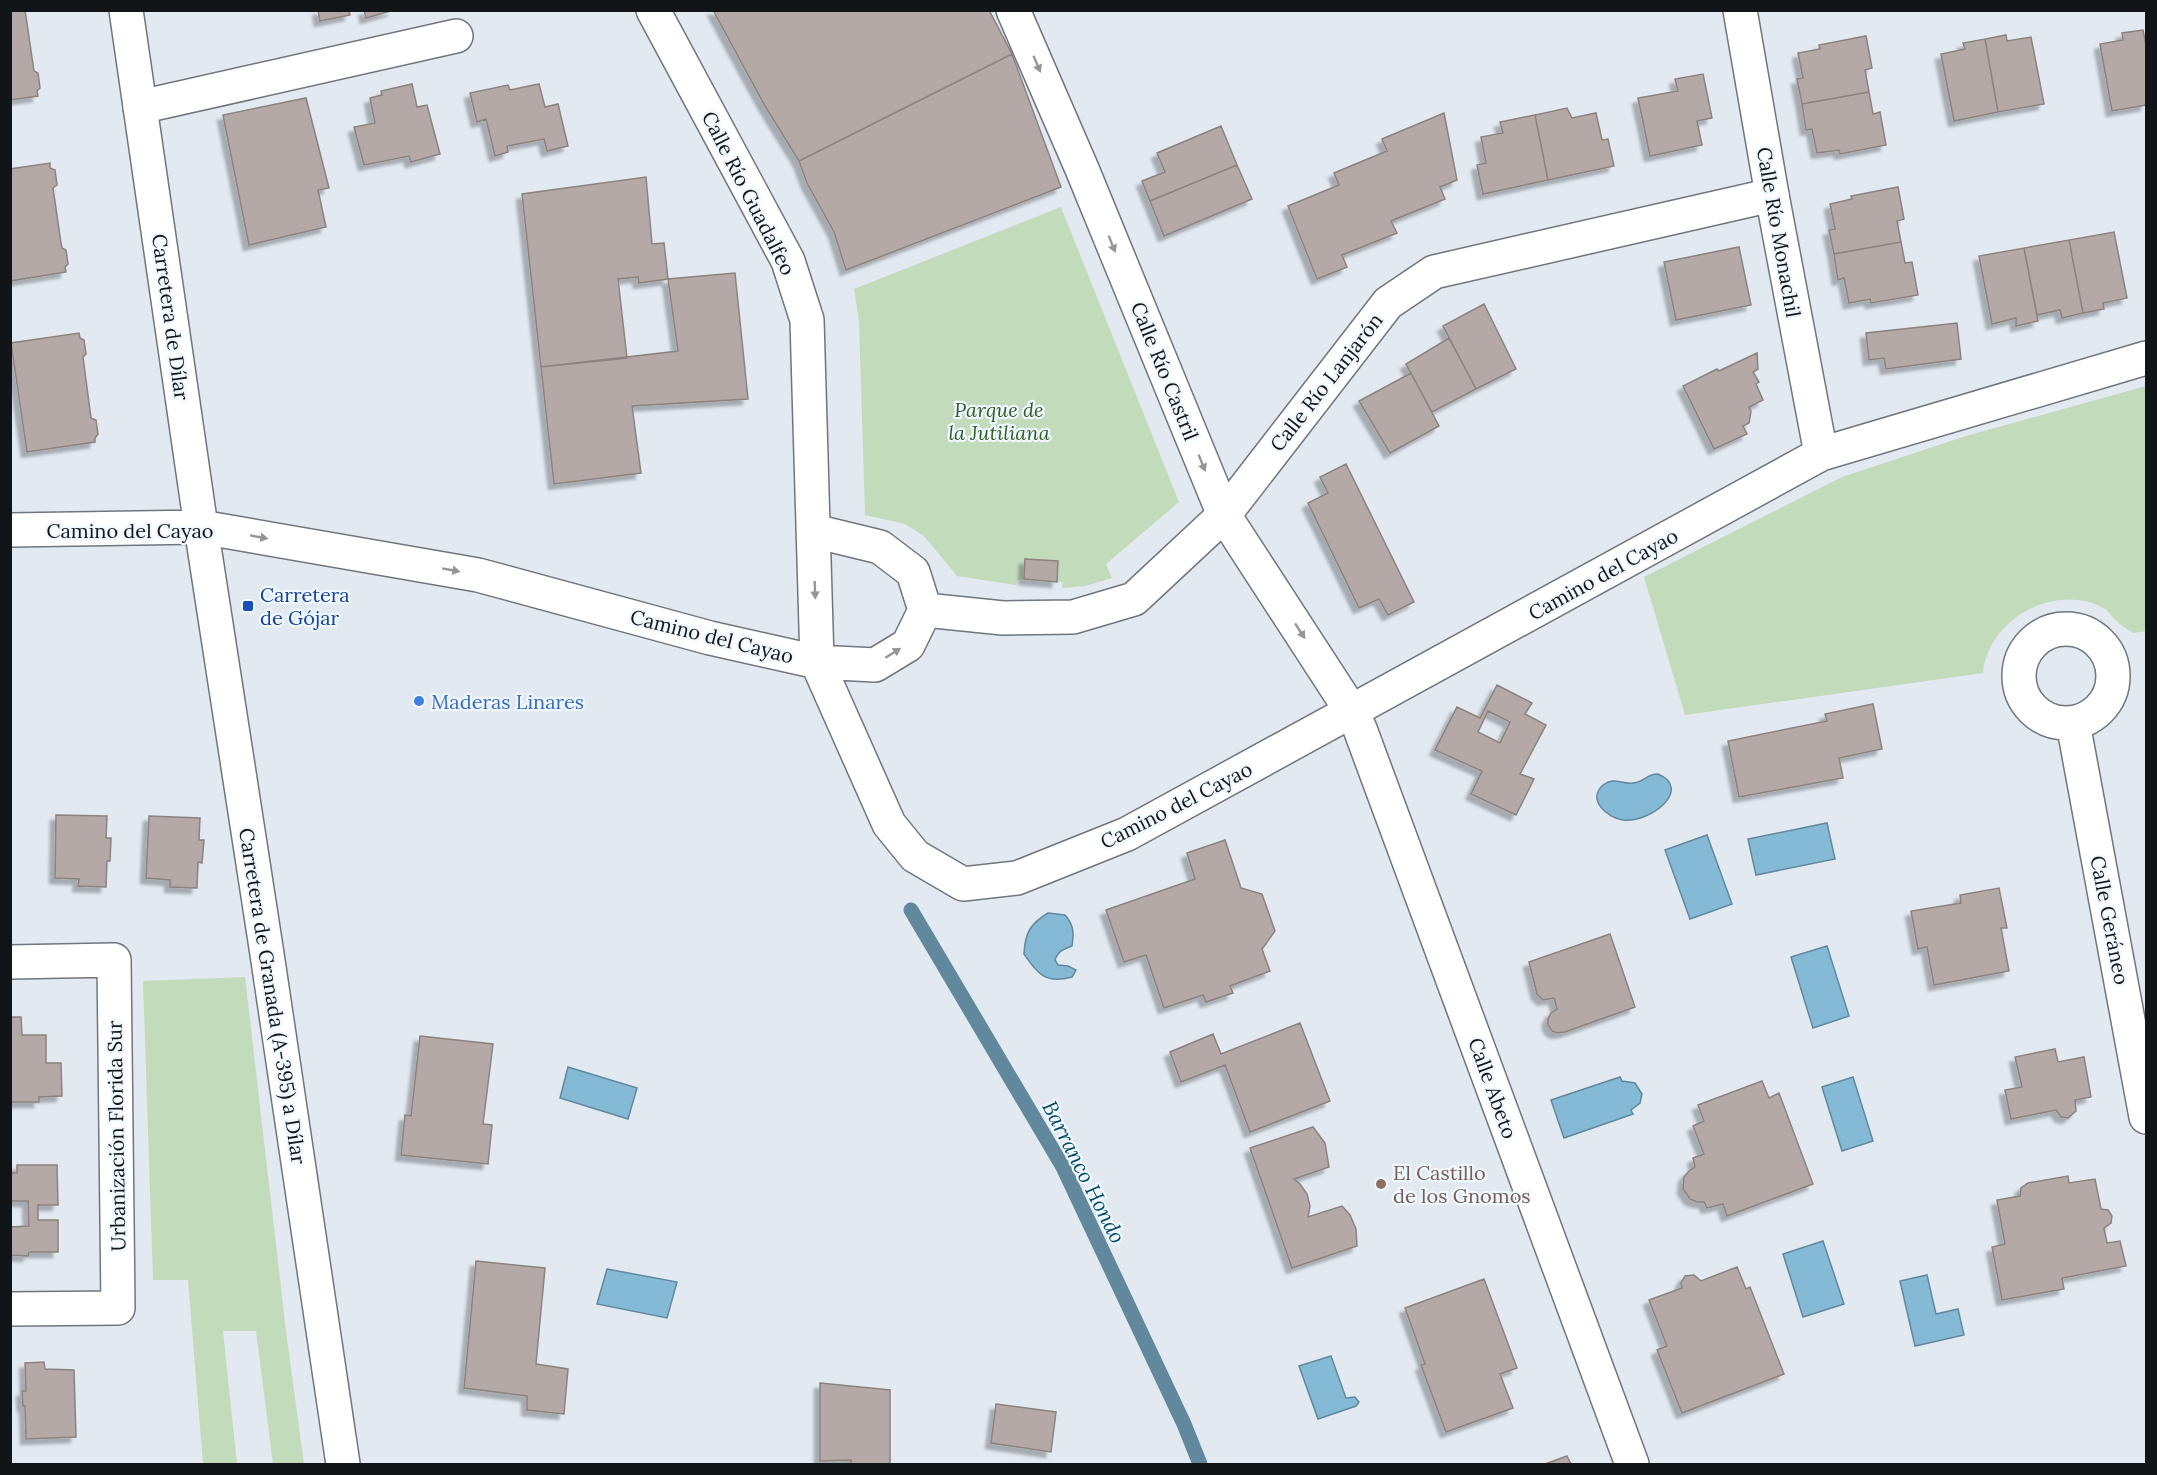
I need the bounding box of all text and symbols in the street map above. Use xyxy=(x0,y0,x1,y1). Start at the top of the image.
one-way arrow xyxy=(1032,56,1041,73)
street label: Calle Río Guadalfeo xyxy=(697,107,801,279)
street label: Calle Río Monachil xyxy=(1752,145,1806,319)
street label: Carretera de Dílar xyxy=(147,232,195,402)
one-way arrow xyxy=(1108,235,1117,253)
street label: Calle Río Castril xyxy=(1126,298,1204,444)
street label: Calle Río Lanjarón xyxy=(1264,308,1388,456)
park label: Parque de la Jutiliana xyxy=(948,397,1050,445)
one-way arrow xyxy=(1198,454,1207,472)
street label: Camino del Cayao xyxy=(46,518,214,543)
street label: Camino del Cayao xyxy=(1524,523,1682,625)
one-way arrow xyxy=(249,533,268,542)
one-way arrow xyxy=(441,566,460,575)
one-way arrow xyxy=(811,580,820,599)
place label: Carretera de Gójar xyxy=(260,582,350,630)
marker: Carretera de Gójar xyxy=(241,599,255,613)
street label: Camino del Cayao xyxy=(628,604,796,668)
one-way arrow xyxy=(1294,623,1305,640)
one-way arrow xyxy=(885,648,902,659)
place label: Maderas Linares xyxy=(431,689,584,714)
marker: Maderas Linares xyxy=(412,694,426,708)
street label: Camino del Cayao xyxy=(1096,756,1256,854)
street label: Carretera de Granada (A-395) a Dílar xyxy=(233,826,312,1166)
street label: Calle Geráneo xyxy=(2085,853,2135,987)
street label: Urbanización Florida Sur xyxy=(101,1020,131,1252)
street label: Calle Abeto xyxy=(1463,1034,1523,1142)
water label: Barranco Hondo xyxy=(1036,1096,1132,1248)
place label: El Castillo de los Gnomos xyxy=(1393,1160,1531,1208)
marker: El Castillo de los Gnomos xyxy=(1374,1177,1388,1191)

